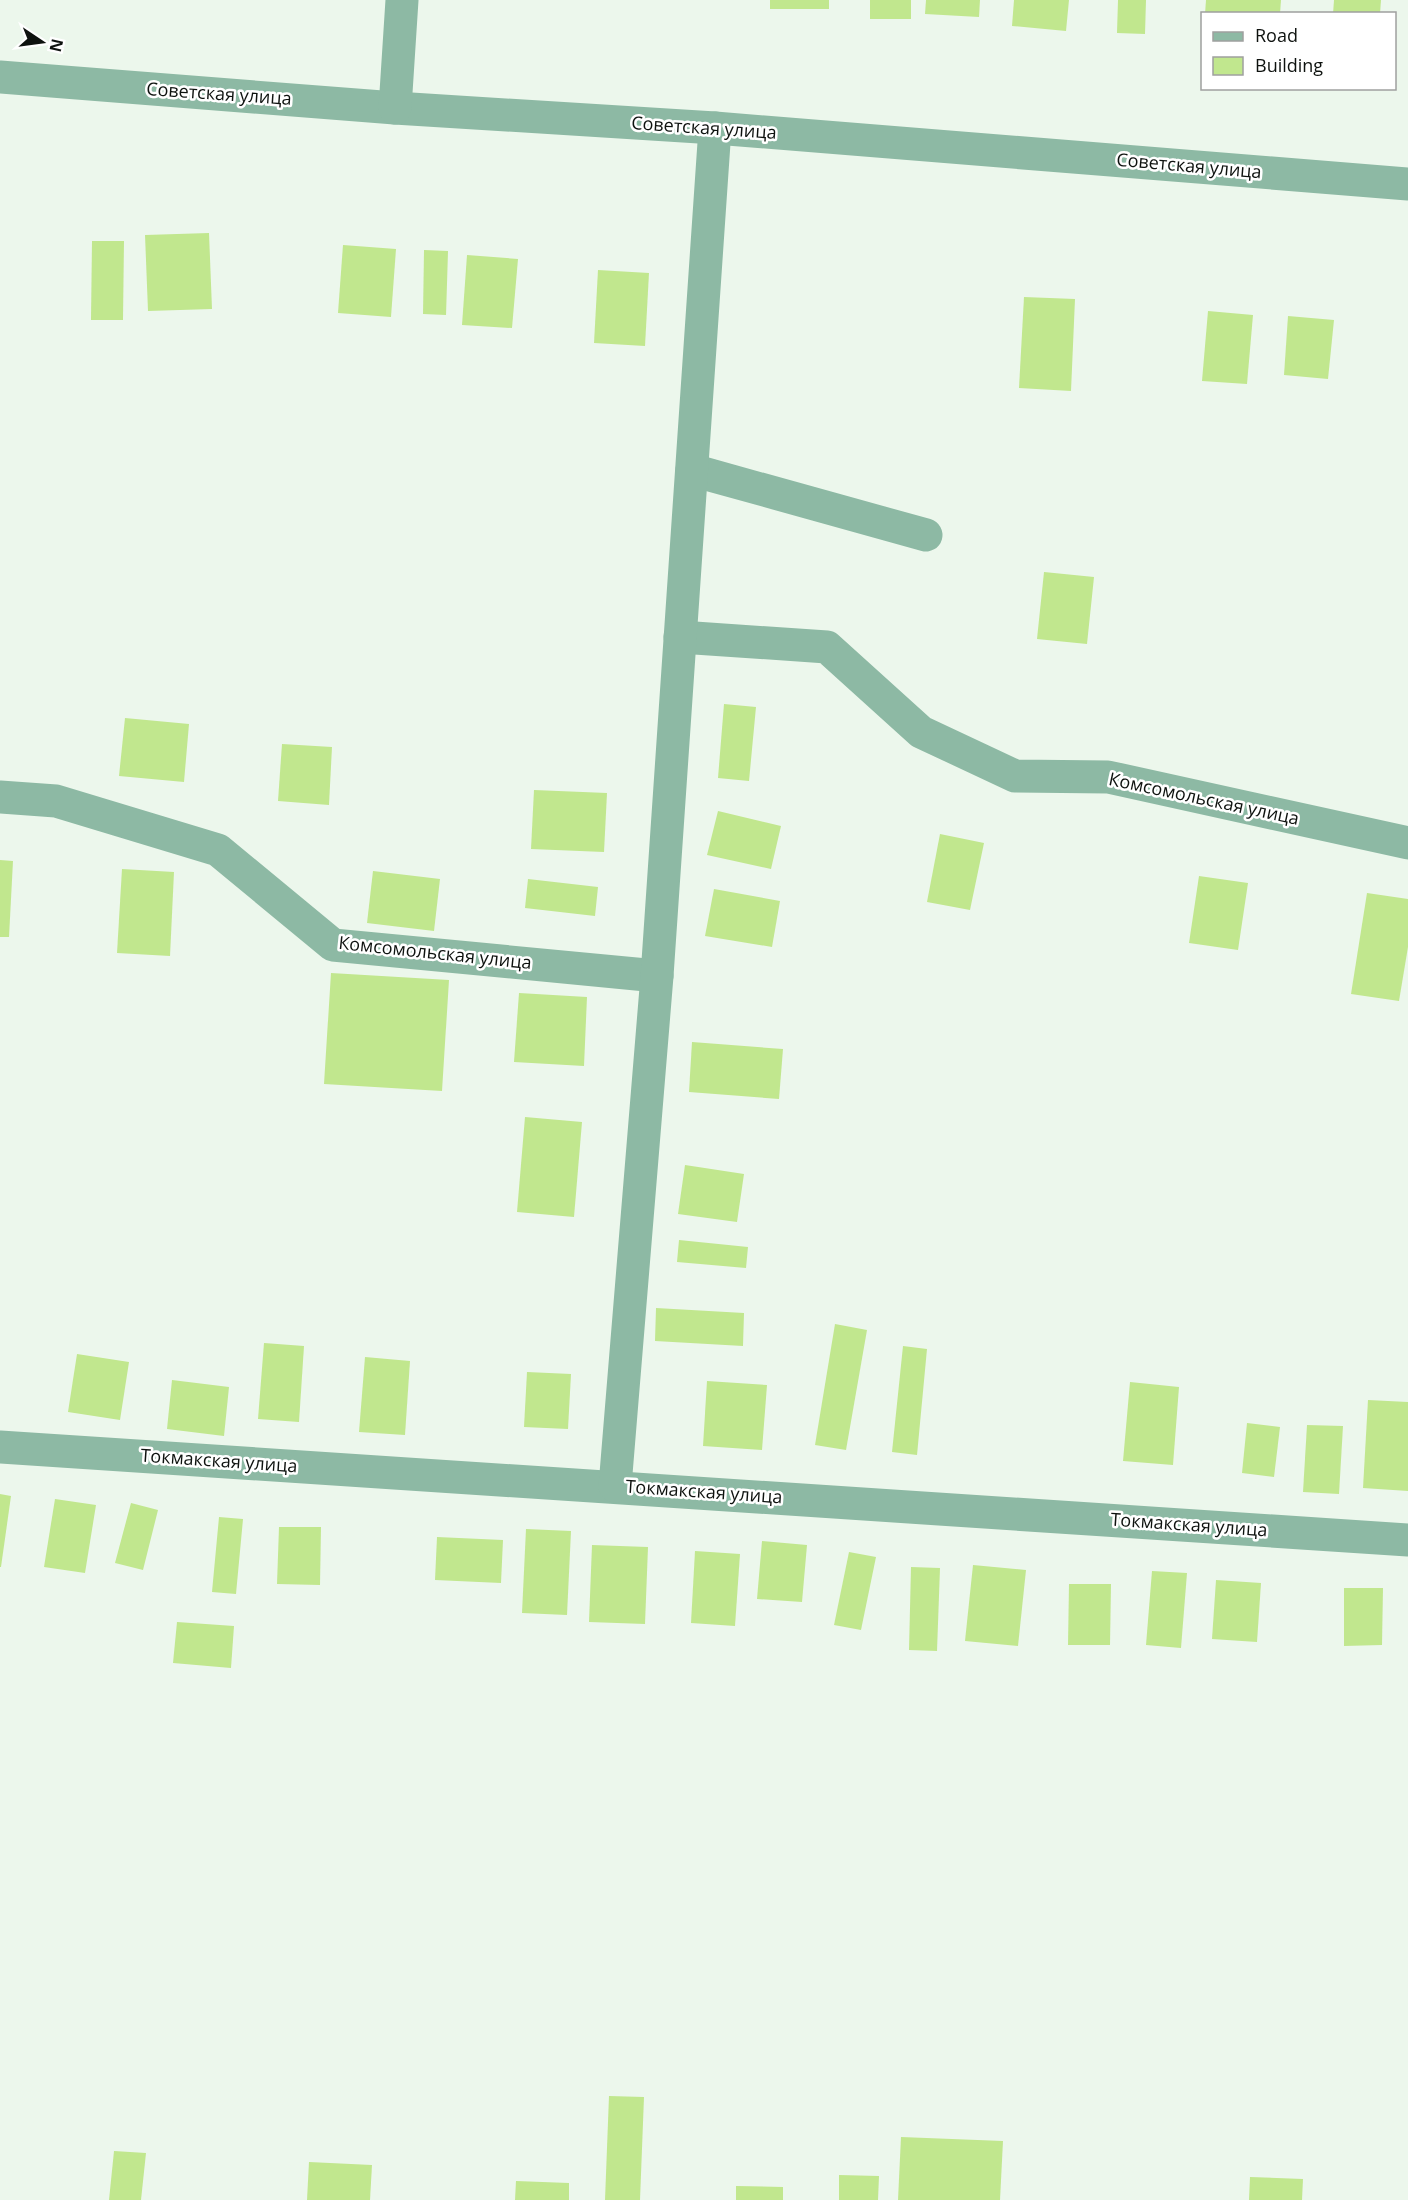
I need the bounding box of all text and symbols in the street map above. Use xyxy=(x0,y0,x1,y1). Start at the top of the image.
north arrow xyxy=(12,12,72,72)
legend xyxy=(1201,12,1396,90)
text: Road xyxy=(1255,23,1298,47)
text: N xyxy=(44,37,69,54)
text: Building xyxy=(1255,53,1323,77)
street label: Советская улица xyxy=(146,76,293,110)
street label: Советская улица xyxy=(631,110,778,144)
street label: Советская улица xyxy=(1115,147,1263,183)
street label: Комсомольская улица xyxy=(1107,766,1302,830)
street label: Комсомольская улица xyxy=(337,930,533,974)
street label: Токмакская улица xyxy=(140,1443,298,1477)
street label: Токмакская улица xyxy=(625,1474,783,1508)
street label: Токмакская улица xyxy=(1110,1507,1268,1541)

